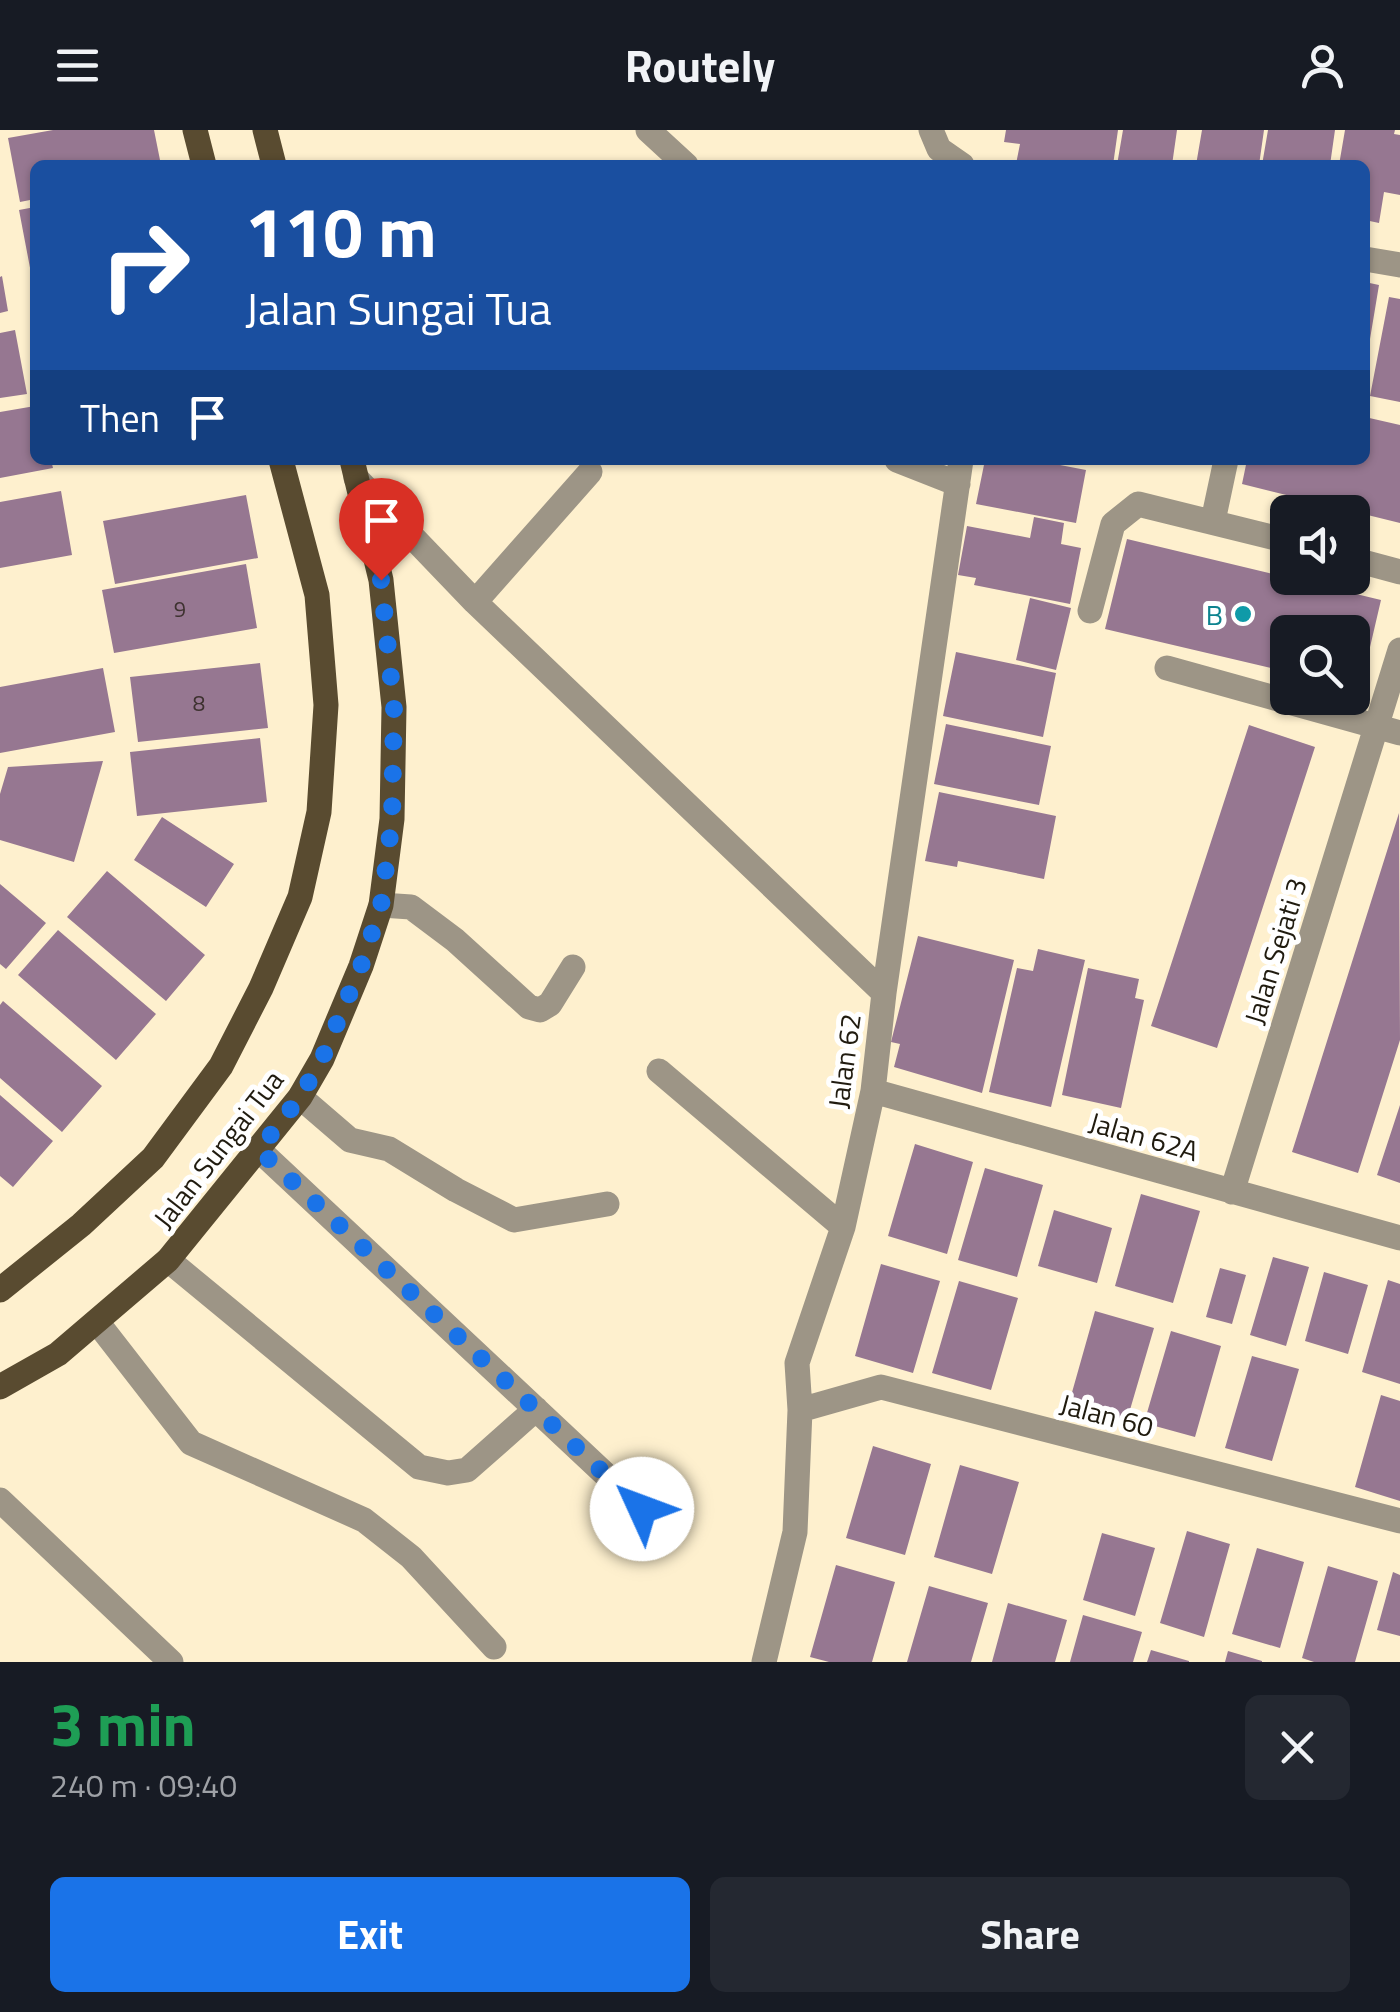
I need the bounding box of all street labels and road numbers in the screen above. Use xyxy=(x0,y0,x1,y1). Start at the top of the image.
street label: Jalan Sejati 3 xyxy=(1232,872,1318,1030)
street label: Jalan 62 xyxy=(816,1011,872,1111)
street label: Jalan Sungai Tua xyxy=(142,1061,294,1237)
street label: Jalan 62A xyxy=(1084,1100,1204,1172)
street label: Jalan 60 xyxy=(1055,1382,1159,1448)

